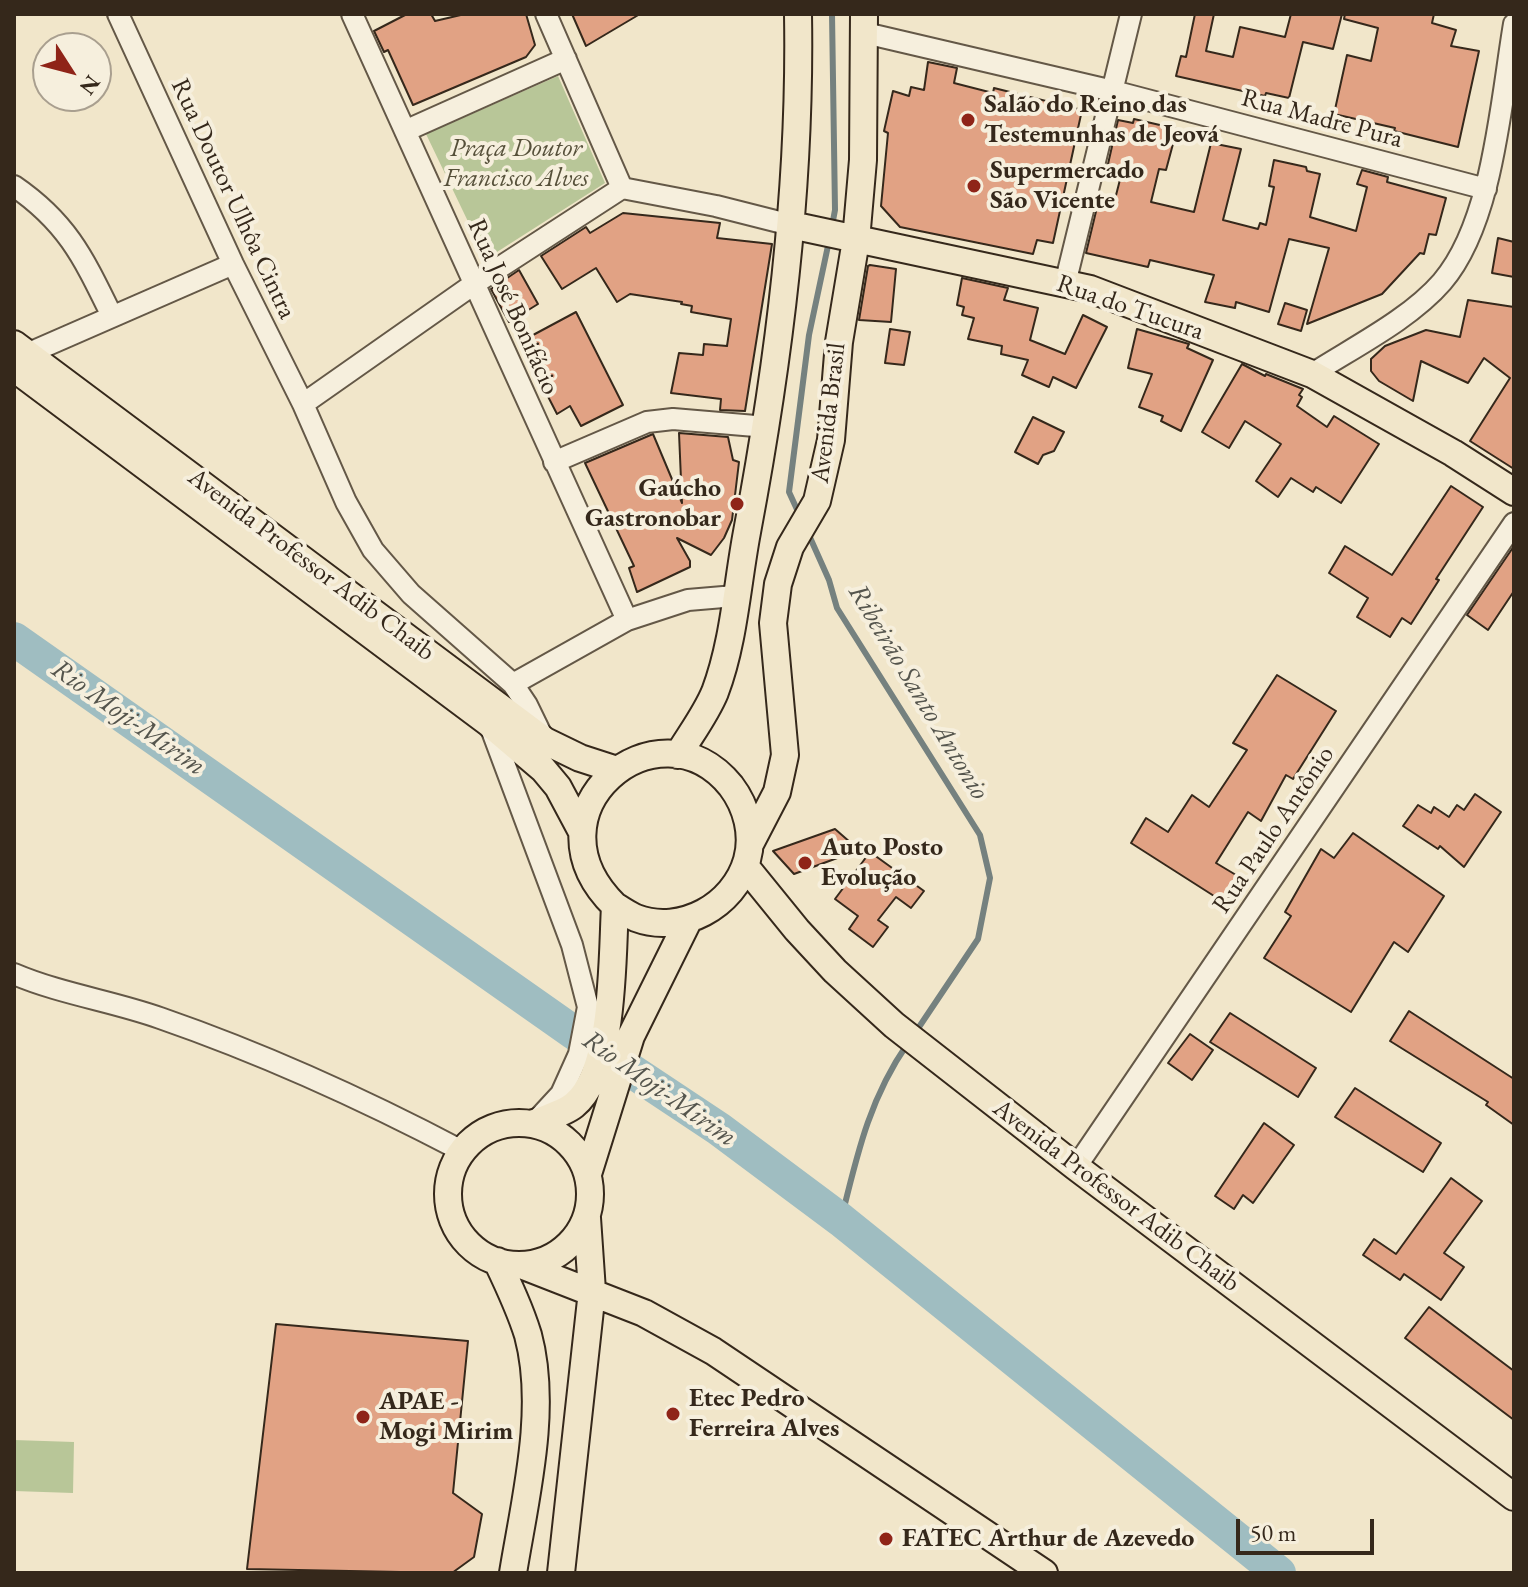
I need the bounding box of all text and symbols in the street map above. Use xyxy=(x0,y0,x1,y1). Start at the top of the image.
north arrow xyxy=(32,32,112,112)
text: N xyxy=(73,69,107,101)
street label: Rua Doutor Ulhôa Cintra xyxy=(164,74,302,324)
street label: Rua Madre Pura xyxy=(1238,83,1406,155)
place label: Salão do Reino das Testemunhas de Jeová xyxy=(984,89,1219,150)
marker: Salão do Reino das Testemunhas de Jeová xyxy=(959,111,977,129)
park label: Praça Doutor Francisco Alves xyxy=(443,133,589,194)
place label: Supermercado São Vicente xyxy=(990,155,1144,216)
marker: Supermercado São Vicente xyxy=(965,177,983,195)
street label: Rua José Bonifácio xyxy=(460,214,566,400)
street label: Rua do Tucura xyxy=(1052,268,1208,348)
street label: Avenida Brasil xyxy=(805,341,853,485)
street label: Avenida Professor Adib Chaib xyxy=(181,462,441,668)
place label: Gaúcho Gastronobar xyxy=(585,473,721,534)
marker: Gaúcho Gastronobar xyxy=(728,495,746,513)
water label: Ribeirão Santo Antonio xyxy=(840,578,996,806)
water label: Rio Moji-Mirim xyxy=(44,652,212,784)
street label: Rua Paulo Antônio xyxy=(1207,740,1341,920)
place label: Auto Posto Evolução xyxy=(821,832,943,894)
marker: Auto Posto Evolução xyxy=(796,854,814,872)
water label: Rio Moji-Mirim xyxy=(575,1023,743,1155)
street label: Avenida Professor Adib Chaib xyxy=(986,1093,1246,1299)
place label: Etec Pedro Ferreira Alves xyxy=(689,1383,839,1444)
place label: APAE - Mogi Mirim xyxy=(379,1386,513,1448)
marker: Etec Pedro Ferreira Alves xyxy=(664,1405,682,1423)
marker: APAE - Mogi Mirim xyxy=(354,1408,372,1426)
scale bar xyxy=(1240,1503,1378,1553)
text: 50 m xyxy=(1250,1517,1297,1548)
place label: FATEC Arthur de Azevedo xyxy=(902,1523,1194,1555)
marker: FATEC Arthur de Azevedo xyxy=(877,1530,895,1548)

